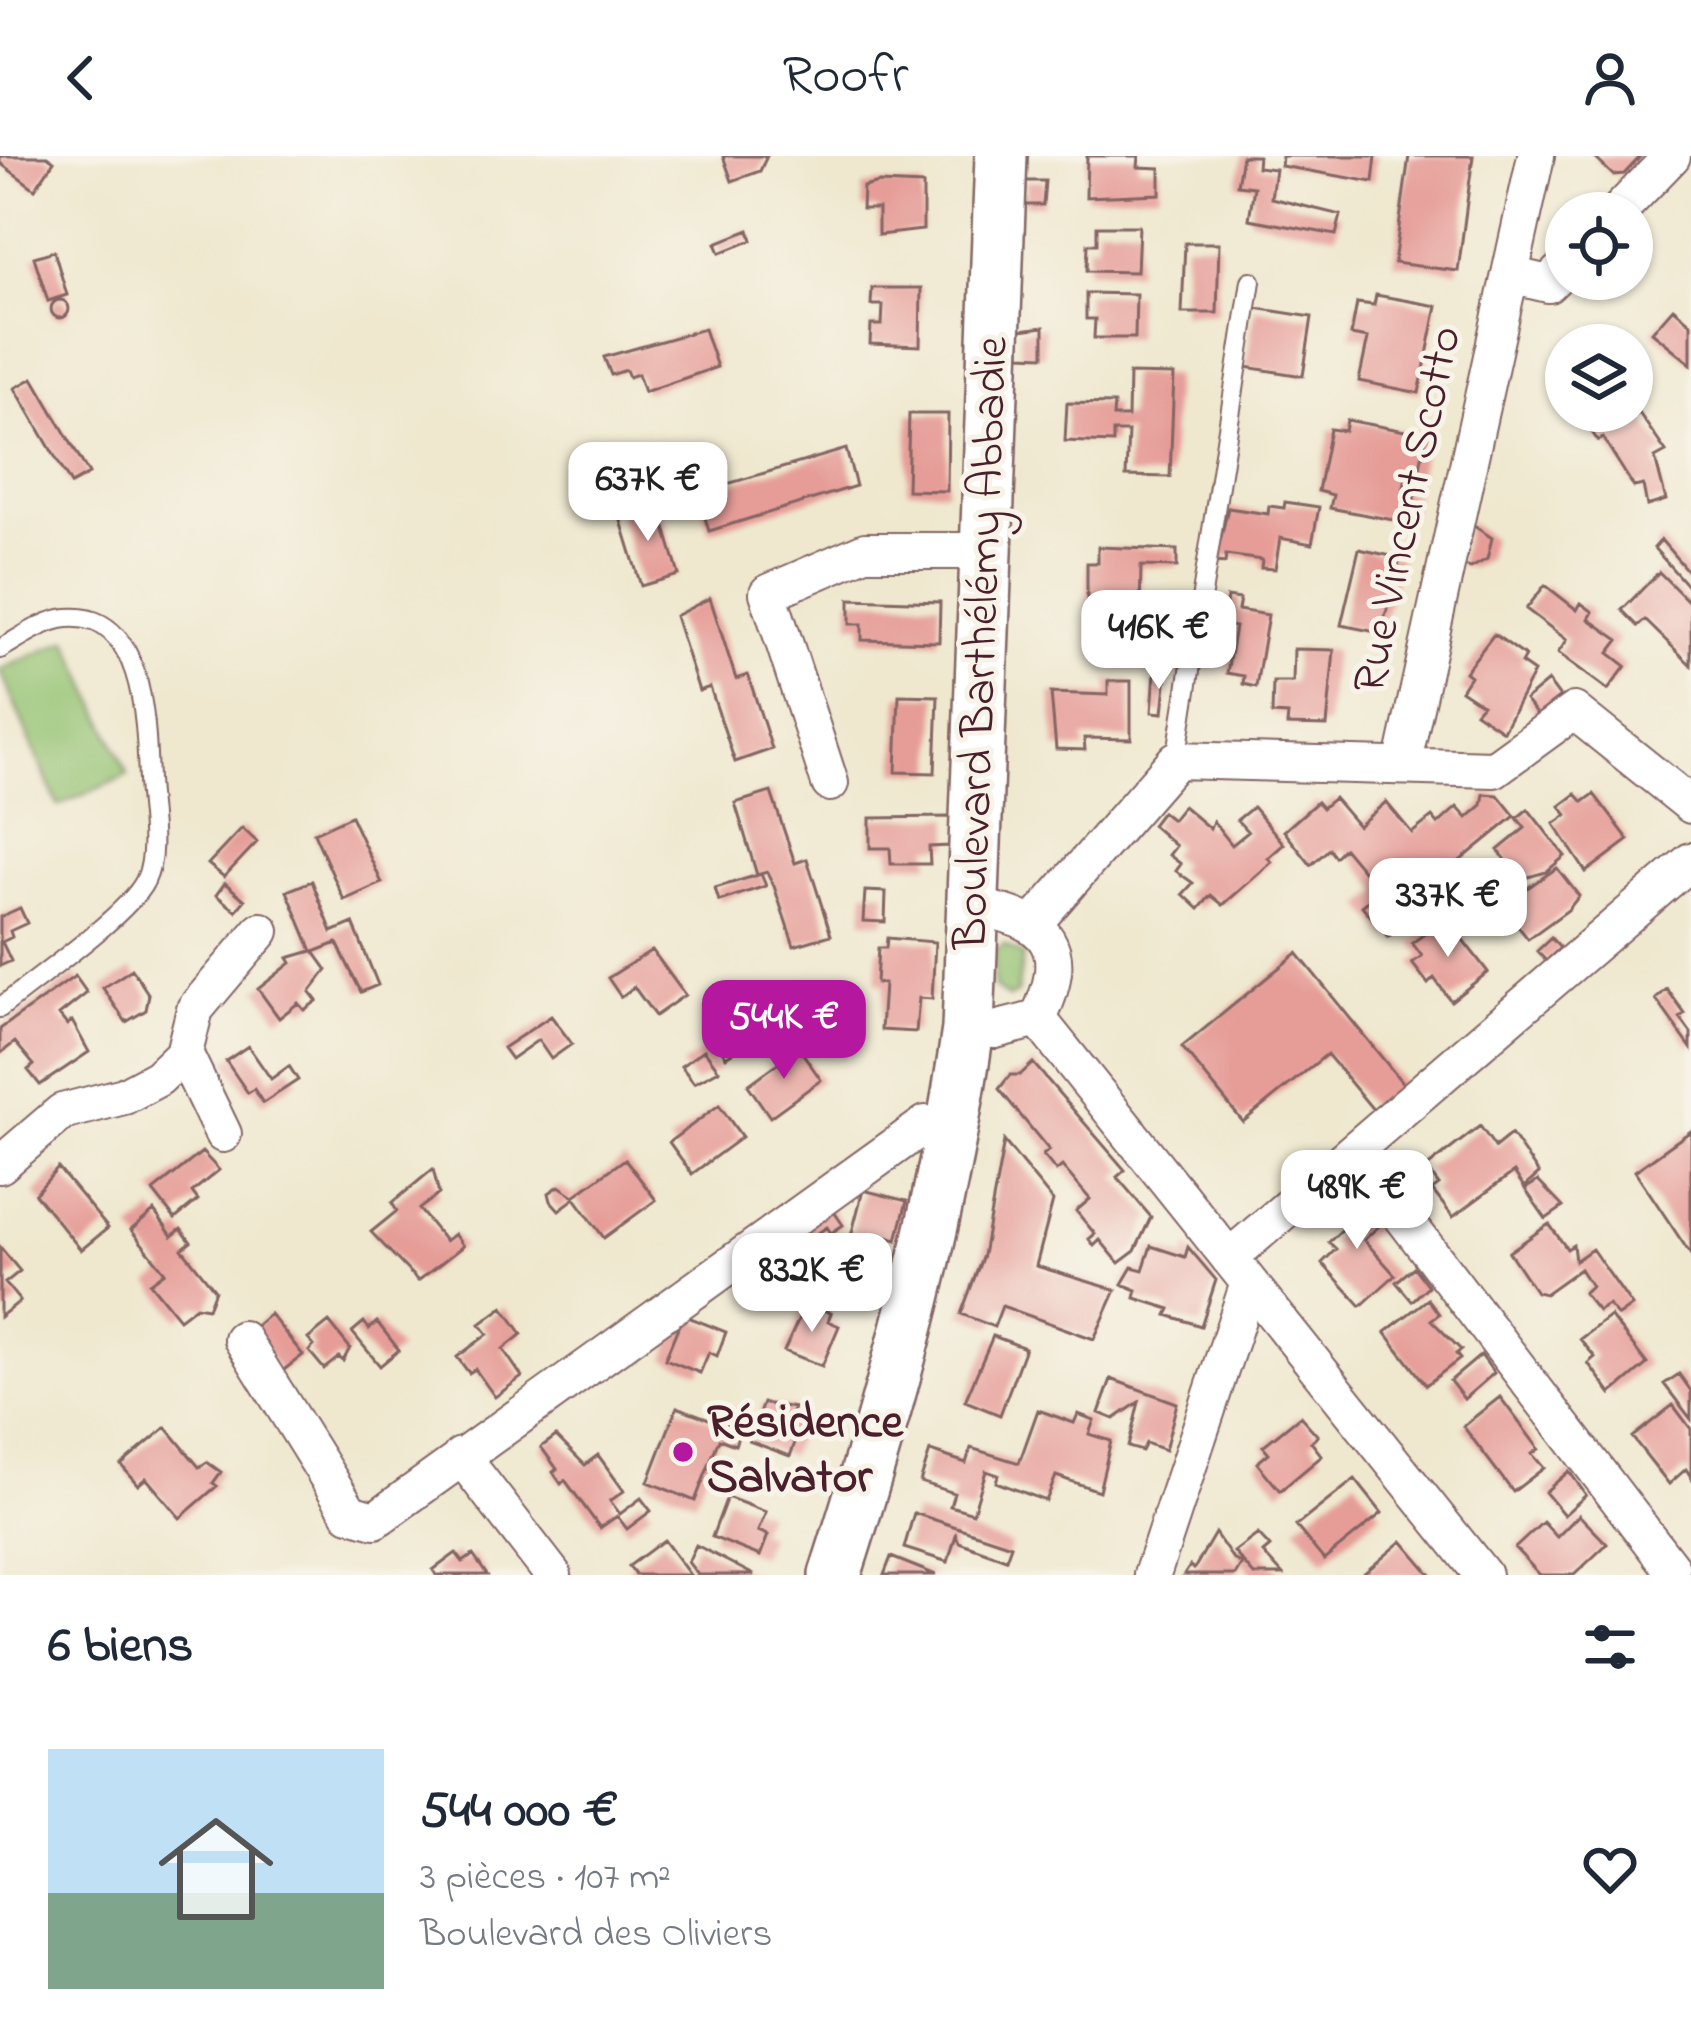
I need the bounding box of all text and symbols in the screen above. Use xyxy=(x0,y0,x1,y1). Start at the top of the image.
text: Roofr xyxy=(782,39,909,117)
icon: back xyxy=(48,45,114,111)
icon: person xyxy=(1577,45,1643,111)
map controls xyxy=(1545,192,1653,432)
button: locate xyxy=(1545,192,1653,300)
street label: Rue Vincent Scotto xyxy=(1336,320,1482,700)
button: layers xyxy=(1545,324,1653,432)
street label: Boulevard Barthélémy Abbadie xyxy=(937,335,1029,952)
pin: 637K € xyxy=(550,442,746,544)
text: 637K € xyxy=(595,452,701,509)
pin: 416K € xyxy=(1061,590,1257,692)
text: 416K € xyxy=(1108,600,1210,657)
pin: 337K € xyxy=(1350,858,1546,960)
text: 337K € xyxy=(1396,868,1500,925)
pin: 544K € xyxy=(686,980,882,1082)
text: 544K € xyxy=(729,990,839,1047)
pin: 489K € xyxy=(1259,1150,1455,1252)
text: 489K € xyxy=(1308,1160,1406,1217)
pin: 832K € xyxy=(714,1233,910,1335)
text: 832K € xyxy=(759,1243,865,1300)
place label: Résidence Salvator xyxy=(707,1389,905,1514)
marker: Résidence Salvator xyxy=(670,1439,696,1465)
text: 6 biens xyxy=(48,1610,193,1685)
icon: filters xyxy=(1577,1614,1643,1680)
text: 544 000 € xyxy=(420,1775,618,1850)
icon: home xyxy=(144,1797,288,1941)
icon: heart xyxy=(1577,1836,1643,1902)
text: 3 pièces · 107 m² xyxy=(420,1850,671,1907)
text: Boulevard des Oliviers xyxy=(420,1907,772,1964)

